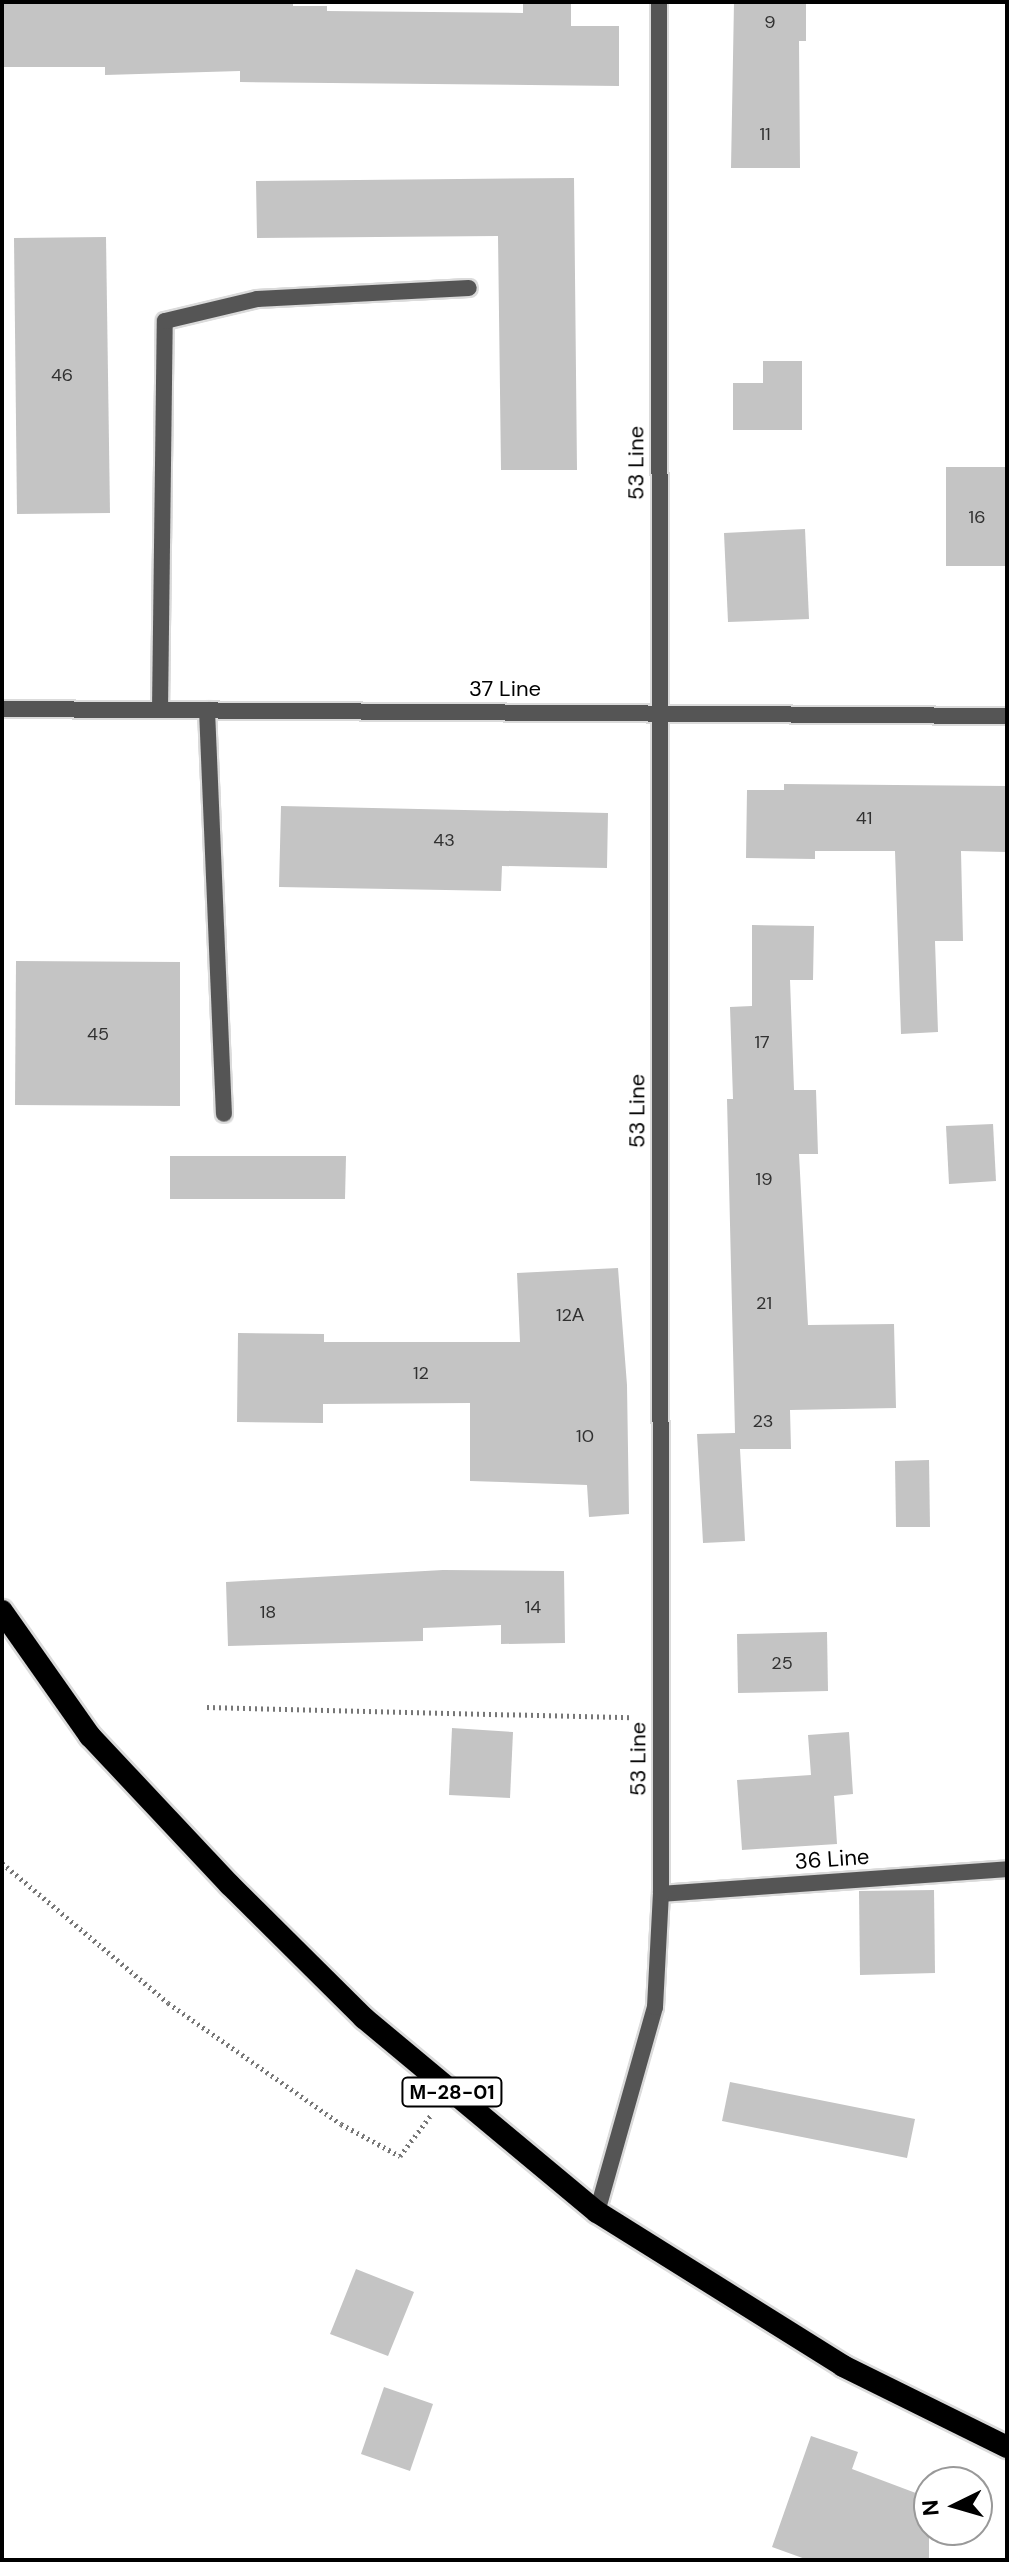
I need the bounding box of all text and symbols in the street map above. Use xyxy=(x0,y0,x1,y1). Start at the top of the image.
house number: 9 xyxy=(764,11,776,33)
house number: 11 xyxy=(759,123,771,145)
house number: 46 xyxy=(51,364,73,386)
street label: 53 Line xyxy=(623,426,649,500)
house number: 16 xyxy=(969,506,985,528)
street label: 37 Line xyxy=(469,676,541,702)
house number: 41 xyxy=(856,807,872,829)
house number: 43 xyxy=(433,829,455,851)
house number: 45 xyxy=(87,1023,109,1045)
house number: 17 xyxy=(754,1031,770,1053)
street label: 53 Line xyxy=(624,1074,650,1148)
house number: 19 xyxy=(756,1168,772,1190)
house number: 21 xyxy=(756,1292,772,1314)
house number: 12А xyxy=(556,1304,584,1326)
house number: 12 xyxy=(413,1362,429,1384)
house number: 23 xyxy=(752,1410,774,1432)
house number: 10 xyxy=(576,1425,594,1447)
house number: 14 xyxy=(525,1596,541,1618)
house number: 18 xyxy=(260,1601,276,1623)
house number: 25 xyxy=(771,1652,793,1674)
street label: 53 Line xyxy=(625,1722,651,1796)
street label: 36 Line xyxy=(794,1843,870,1875)
road number: М-28-01 xyxy=(400,2076,504,2108)
north arrow xyxy=(913,2466,993,2546)
text: N xyxy=(915,2499,946,2517)

